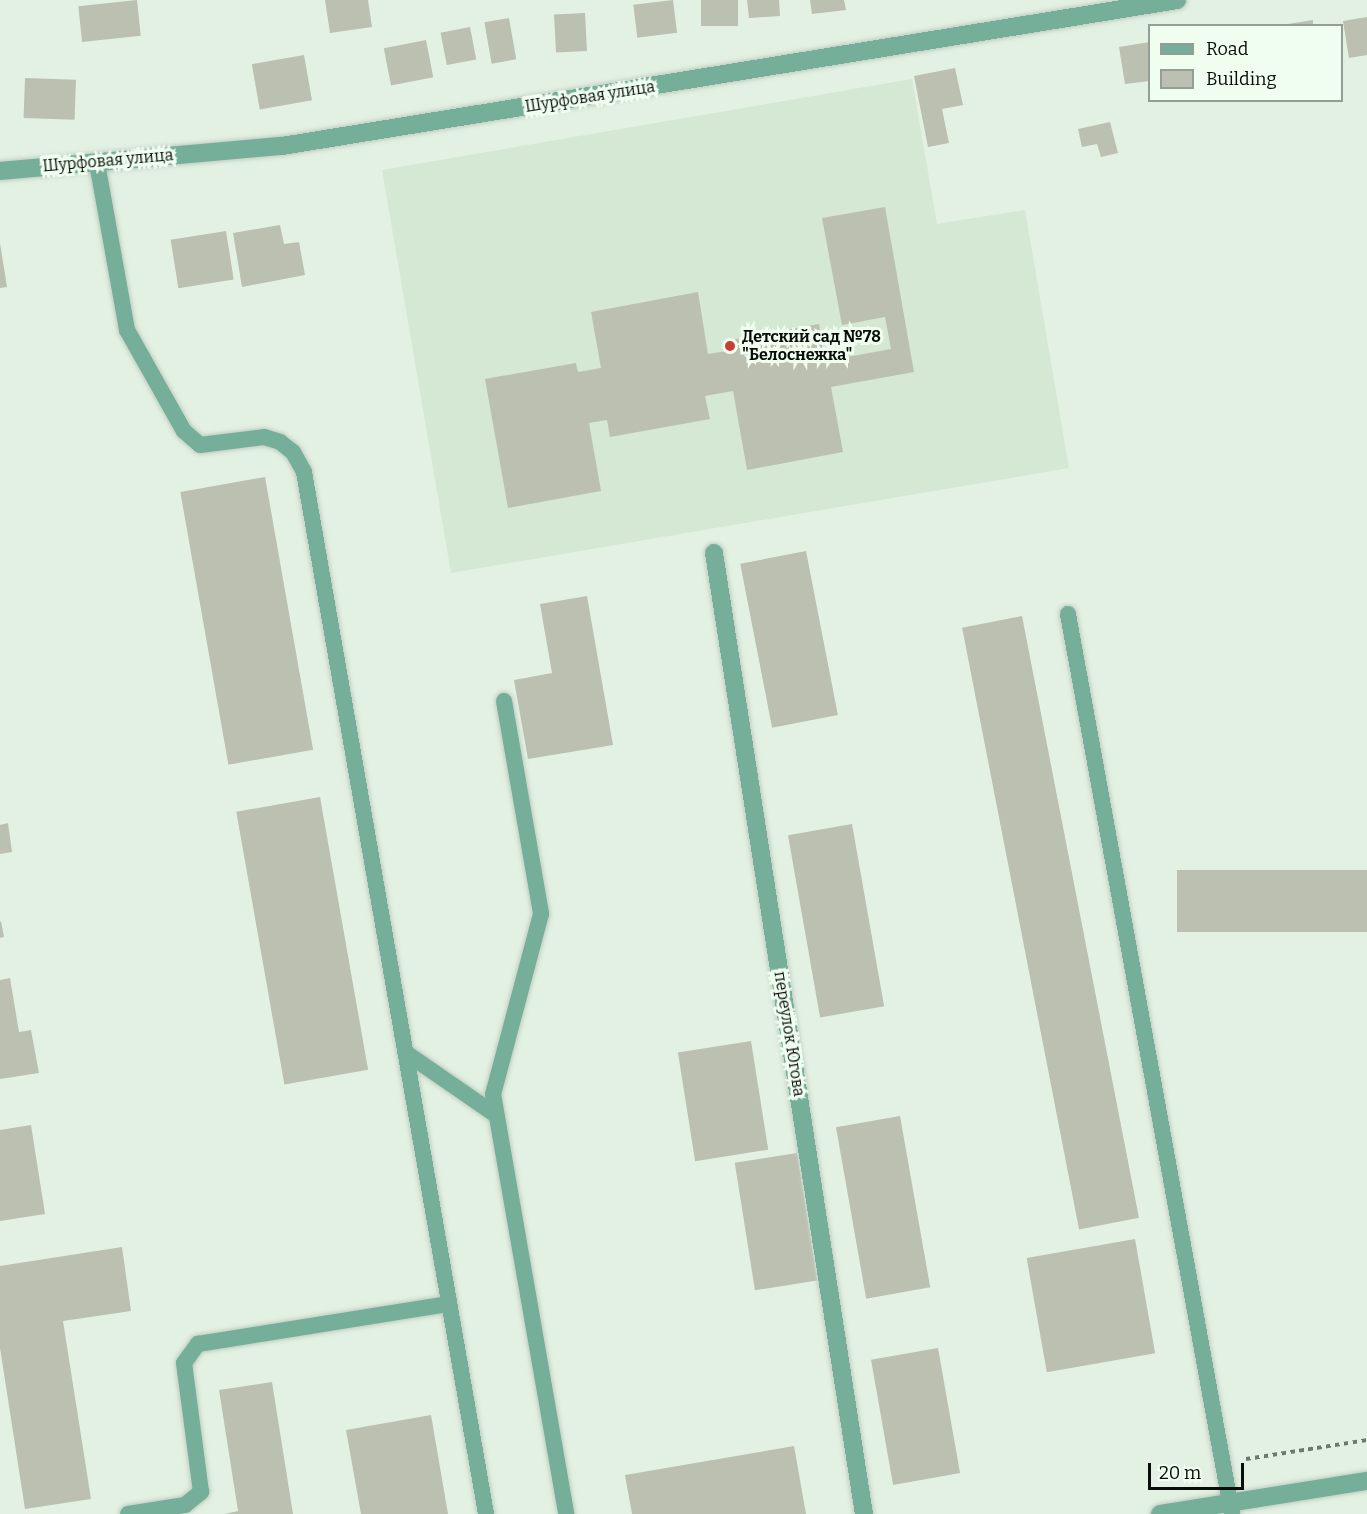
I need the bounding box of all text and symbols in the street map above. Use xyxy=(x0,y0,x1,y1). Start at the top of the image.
legend xyxy=(1148,24,1343,102)
text: Road xyxy=(1206,38,1248,60)
text: Building xyxy=(1206,68,1277,90)
street label: Шурфовая улица xyxy=(524,77,656,117)
street label: Шурфовая улица xyxy=(42,146,174,176)
place label: Детский сад №78 "Белоснежка" xyxy=(742,327,881,365)
marker: Детский сад №78 "Белоснежка" xyxy=(723,339,737,353)
street label: переулок Югова xyxy=(770,970,808,1098)
scale bar xyxy=(1151,1451,1247,1489)
text: 20 m xyxy=(1159,1462,1201,1484)

